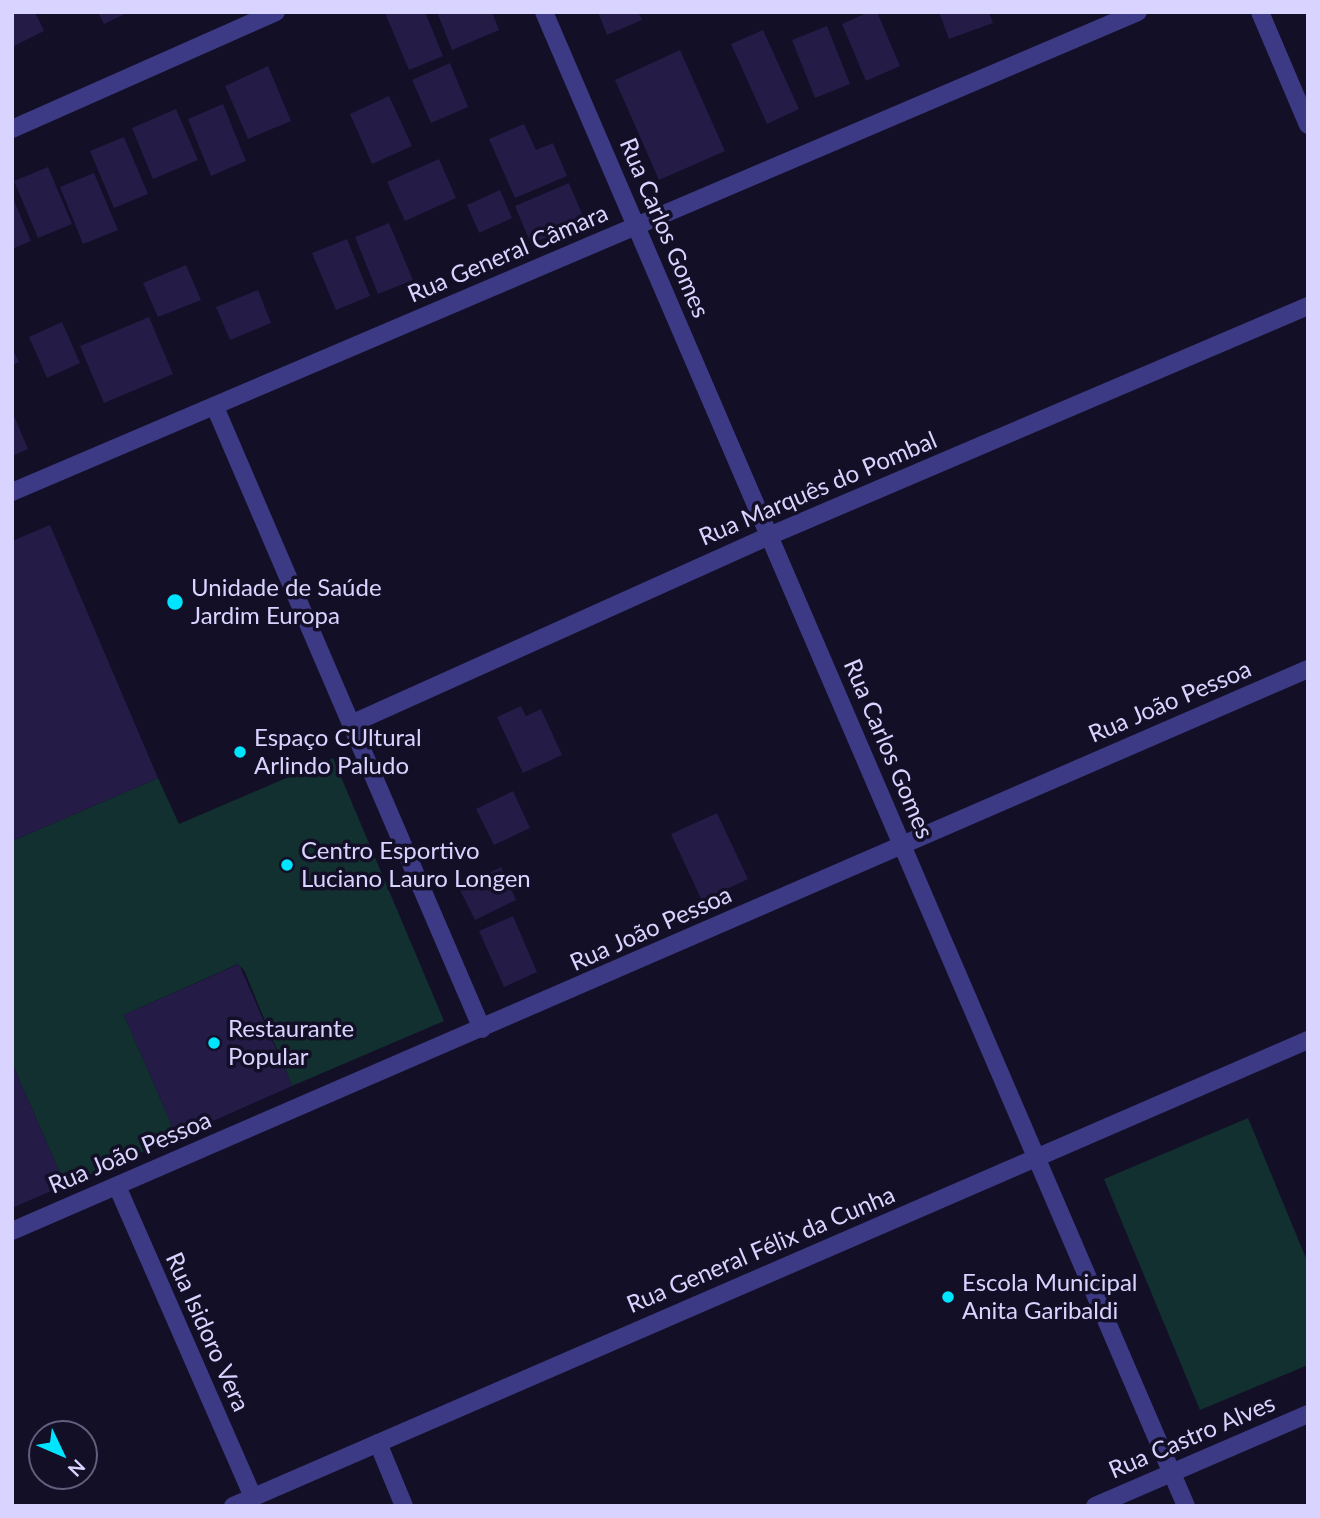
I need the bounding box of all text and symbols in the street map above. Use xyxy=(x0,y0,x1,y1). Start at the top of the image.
street label: Rua Carlos Gomes xyxy=(613,134,715,322)
street label: Rua General Câmara xyxy=(404,199,612,309)
street label: Rua Marquês do Pombal xyxy=(695,426,941,552)
place label: Unidade de Saúde Jardim Europa xyxy=(191,574,382,630)
marker: Unidade de Saúde Jardim Europa xyxy=(165,592,185,612)
street label: Rua Carlos Gomes xyxy=(837,655,939,843)
street label: Rua João Pessoa xyxy=(1084,655,1256,749)
place label: Espaço CUltural Arlindo Paludo xyxy=(254,724,422,780)
marker: Espaço CUltural Arlindo Paludo xyxy=(232,744,248,760)
place label: Centro Esportivo Luciano Lauro Longen xyxy=(301,837,531,893)
marker: Centro Esportivo Luciano Lauro Longen xyxy=(279,857,295,873)
street label: Rua João Pessoa xyxy=(566,881,736,977)
place label: Restaurante Popular xyxy=(228,1015,354,1071)
marker: Restaurante Popular xyxy=(206,1035,222,1051)
street label: Rua João Pessoa xyxy=(44,1106,216,1200)
street label: Rua General Félix da Cunha xyxy=(623,1180,899,1320)
street label: Rua Isidoro Vera xyxy=(159,1248,255,1416)
place label: Escola Municipal Anita Garibaldi xyxy=(962,1269,1138,1325)
marker: Escola Municipal Anita Garibaldi xyxy=(940,1289,956,1305)
street label: Rua Castro Alves xyxy=(1104,1389,1280,1485)
north arrow xyxy=(28,1420,98,1490)
text: N xyxy=(64,1455,90,1482)

